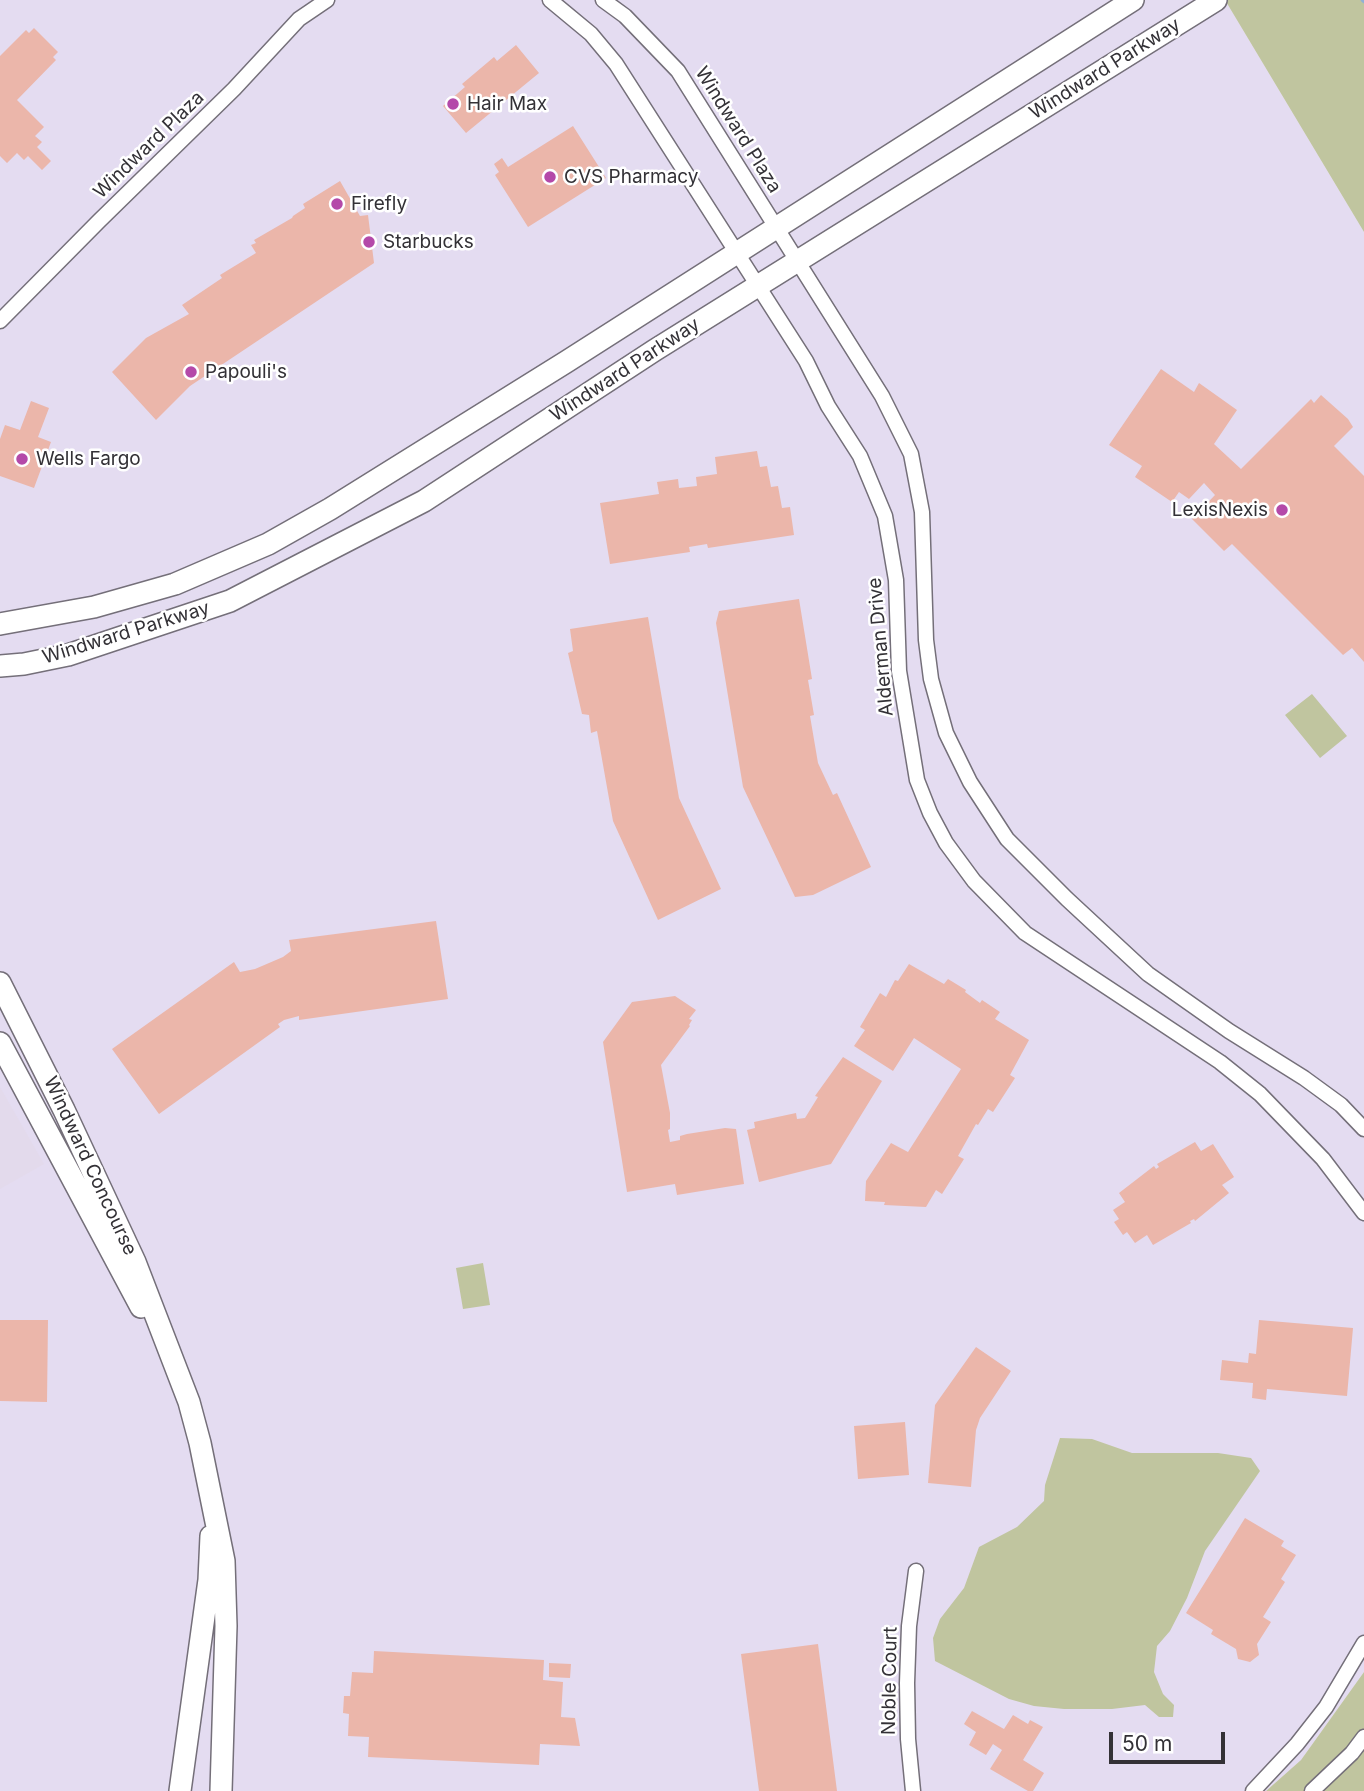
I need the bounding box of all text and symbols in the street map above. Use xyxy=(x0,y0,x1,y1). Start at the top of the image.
street label: Windward Parkway xyxy=(1025,13,1185,125)
street label: Windward Plaza xyxy=(690,63,786,197)
street label: Windward Plaza xyxy=(89,87,209,203)
place label: Hair Max xyxy=(467,93,547,115)
marker: Hair Max xyxy=(445,96,461,112)
place label: CVS Pharmacy xyxy=(564,166,698,188)
marker: CVS Pharmacy xyxy=(542,169,558,185)
place label: Firefly xyxy=(351,193,407,215)
marker: Firefly xyxy=(329,196,345,212)
place label: Starbucks xyxy=(383,231,474,253)
marker: Starbucks xyxy=(361,234,377,250)
street label: Windward Parkway xyxy=(546,313,704,427)
place label: Papouli's xyxy=(205,361,287,383)
marker: Papouli's xyxy=(183,364,199,380)
place label: Wells Fargo xyxy=(36,448,141,470)
marker: Wells Fargo xyxy=(14,451,30,467)
place label: LexisNexis xyxy=(1172,499,1268,521)
marker: LexisNexis xyxy=(1274,502,1290,518)
street label: Alderman Drive xyxy=(864,577,898,717)
street label: Windward Parkway xyxy=(40,597,212,669)
street label: Windward Concourse xyxy=(39,1073,141,1259)
street label: Noble Court xyxy=(878,1627,902,1735)
scale bar xyxy=(1112,1718,1228,1762)
text: 50 m xyxy=(1122,1731,1172,1756)

